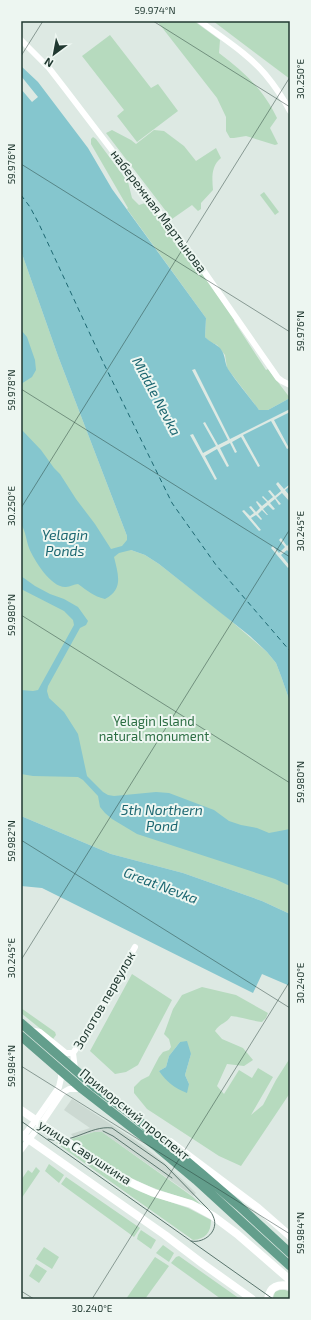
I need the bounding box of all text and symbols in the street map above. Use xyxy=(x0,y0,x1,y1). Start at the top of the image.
text: 59.974°N xyxy=(134,4,176,16)
north arrow xyxy=(34,34,74,74)
text: N xyxy=(42,55,55,71)
text: 30.250°E xyxy=(294,59,306,99)
text: 59.976°N xyxy=(5,144,17,184)
street label: набережная Мартынова xyxy=(107,146,211,276)
text: 59.976°N xyxy=(294,311,306,351)
water label: Middle Nevka xyxy=(129,354,185,438)
text: 59.978°N xyxy=(5,370,17,410)
text: 30.250°E xyxy=(5,486,17,526)
text: 30.245°E xyxy=(294,510,306,551)
water label: Yelagin Ponds xyxy=(42,526,88,559)
text: 59.980°N xyxy=(5,594,17,636)
park label: Yelagin Island natural monument xyxy=(99,713,209,744)
text: 59.980°N xyxy=(294,761,306,803)
water label: 5th Northern Pond xyxy=(121,801,203,834)
text: 59.982°N xyxy=(5,820,17,862)
water label: Great Nevka xyxy=(121,863,201,907)
text: 30.245°E xyxy=(5,937,17,978)
street label: Золотов переулок xyxy=(70,948,138,1052)
text: 30.240°E xyxy=(294,962,306,1003)
text: 59.984°N xyxy=(5,1045,17,1087)
street label: Приморский проспект xyxy=(77,1065,194,1164)
street label: улица Савушкина xyxy=(35,1116,135,1188)
text: 59.984°N xyxy=(294,1212,306,1254)
text: 30.240°E xyxy=(72,1302,113,1314)

